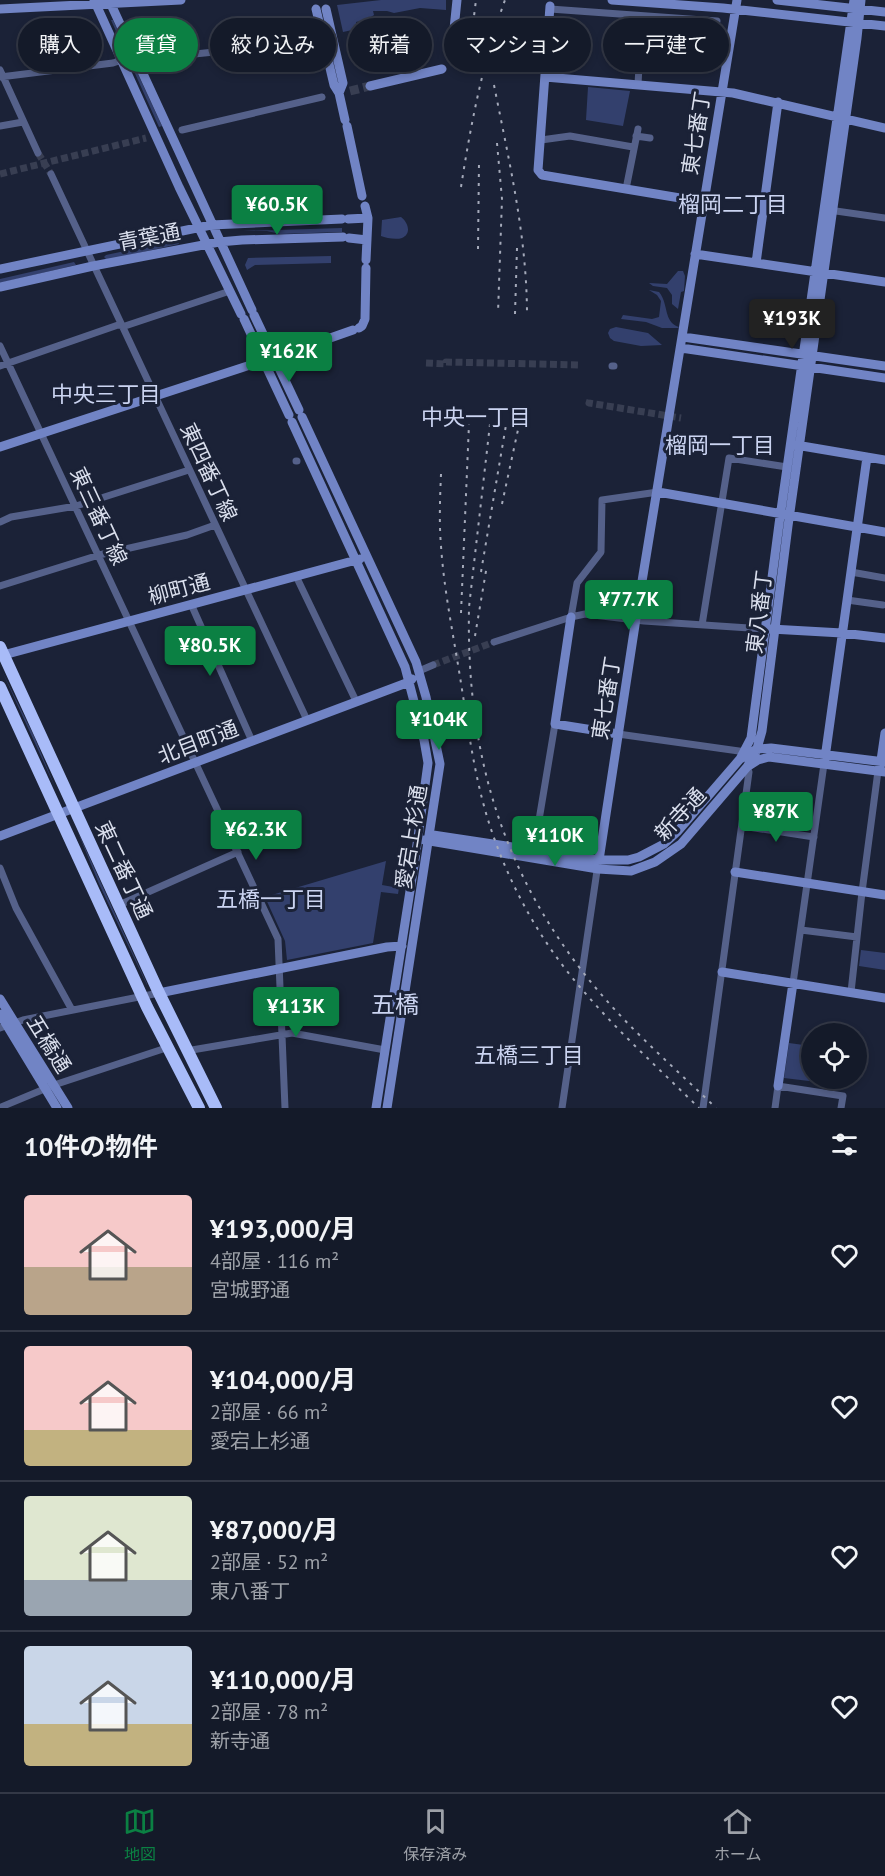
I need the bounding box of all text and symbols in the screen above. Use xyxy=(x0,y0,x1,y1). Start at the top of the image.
chip: 購入 xyxy=(18,18,102,72)
chip: 賃貸 xyxy=(114,18,198,72)
chip: 絞り込み xyxy=(210,18,336,72)
chip: 新着 xyxy=(348,18,432,72)
chip: マンション xyxy=(444,18,591,72)
chip: 一戸建て xyxy=(603,18,729,72)
street label: 東七番丁 xyxy=(676,89,716,177)
pin: ¥60.5K xyxy=(228,185,326,236)
district label: 榴岡二丁目 xyxy=(678,190,788,218)
text: ¥60.5K xyxy=(246,191,308,217)
street label: 青葉通 xyxy=(116,218,182,256)
pin: ¥193K xyxy=(750,299,834,350)
text: ¥193K xyxy=(763,305,821,331)
pin: ¥162K xyxy=(247,332,331,383)
text: ¥162K xyxy=(260,338,318,364)
district label: 中央三丁目 xyxy=(51,380,161,408)
district label: 中央一丁目 xyxy=(421,403,531,431)
street label: 東四番丁線 xyxy=(175,419,243,525)
district label: 榴岡一丁目 xyxy=(665,431,775,459)
street label: 東三番丁線 xyxy=(65,463,133,569)
street label: 柳町通 xyxy=(145,568,213,610)
street label: 東八番丁 xyxy=(740,569,778,655)
pin: ¥77.7K xyxy=(580,580,678,631)
text: ¥77.7K xyxy=(599,586,659,612)
pin: ¥80.5K xyxy=(161,626,259,677)
text: ¥80.5K xyxy=(179,632,241,658)
street label: 東七番丁 xyxy=(586,654,626,742)
pin: ¥104K xyxy=(397,700,481,751)
text: ¥104K xyxy=(410,706,468,732)
street label: 北目町通 xyxy=(154,714,242,770)
street label: 新寺通 xyxy=(649,782,711,846)
street label: 愛宕上杉通 xyxy=(389,783,433,891)
pin: ¥87K xyxy=(740,792,812,843)
text: ¥87K xyxy=(753,798,799,824)
pin: ¥62.3K xyxy=(207,810,305,861)
text: ¥62.3K xyxy=(225,816,287,842)
pin: ¥110K xyxy=(513,816,597,867)
street label: 東二番丁通 xyxy=(90,817,158,923)
text: ¥110K xyxy=(526,822,584,848)
district label: 五橋一丁目 xyxy=(216,885,326,913)
pin: ¥113K xyxy=(254,987,338,1038)
district label: 五橋 xyxy=(371,989,419,1020)
text: ¥113K xyxy=(267,993,325,1019)
street label: 五橋通 xyxy=(21,1010,77,1078)
map controls xyxy=(801,1023,867,1089)
button: locate xyxy=(801,1023,867,1089)
district label: 五橋三丁目 xyxy=(474,1041,584,1069)
icon: filters xyxy=(828,1128,861,1161)
text: 10件の物件 xyxy=(24,1130,157,1163)
text: ¥193,000/月 xyxy=(210,1212,356,1245)
icon: home xyxy=(72,1219,144,1291)
icon: heart xyxy=(828,1239,861,1272)
text: 4部屋 · 116 m² xyxy=(210,1248,339,1274)
text: 宮城野通 xyxy=(210,1277,290,1303)
text: ¥104,000/月 xyxy=(210,1363,356,1396)
icon: home xyxy=(72,1370,144,1442)
icon: heart xyxy=(828,1390,861,1423)
text: 2部屋 · 66 m² xyxy=(210,1399,328,1425)
text: 愛宕上杉通 xyxy=(210,1428,310,1454)
text: ¥87,000/月 xyxy=(210,1513,339,1546)
icon: home xyxy=(72,1520,144,1592)
icon: heart xyxy=(828,1540,861,1573)
text: 2部屋 · 52 m² xyxy=(210,1549,328,1575)
text: 東八番丁 xyxy=(210,1578,290,1604)
text: ¥110,000/月 xyxy=(210,1663,356,1696)
icon: home xyxy=(72,1670,144,1742)
icon: heart xyxy=(828,1690,861,1723)
text: 2部屋 · 78 m² xyxy=(210,1699,328,1725)
text: 新寺通 xyxy=(210,1728,270,1754)
tab: 地図 xyxy=(123,1805,156,1865)
tab: 保存済み xyxy=(403,1805,467,1865)
tab: ホーム xyxy=(714,1805,762,1865)

